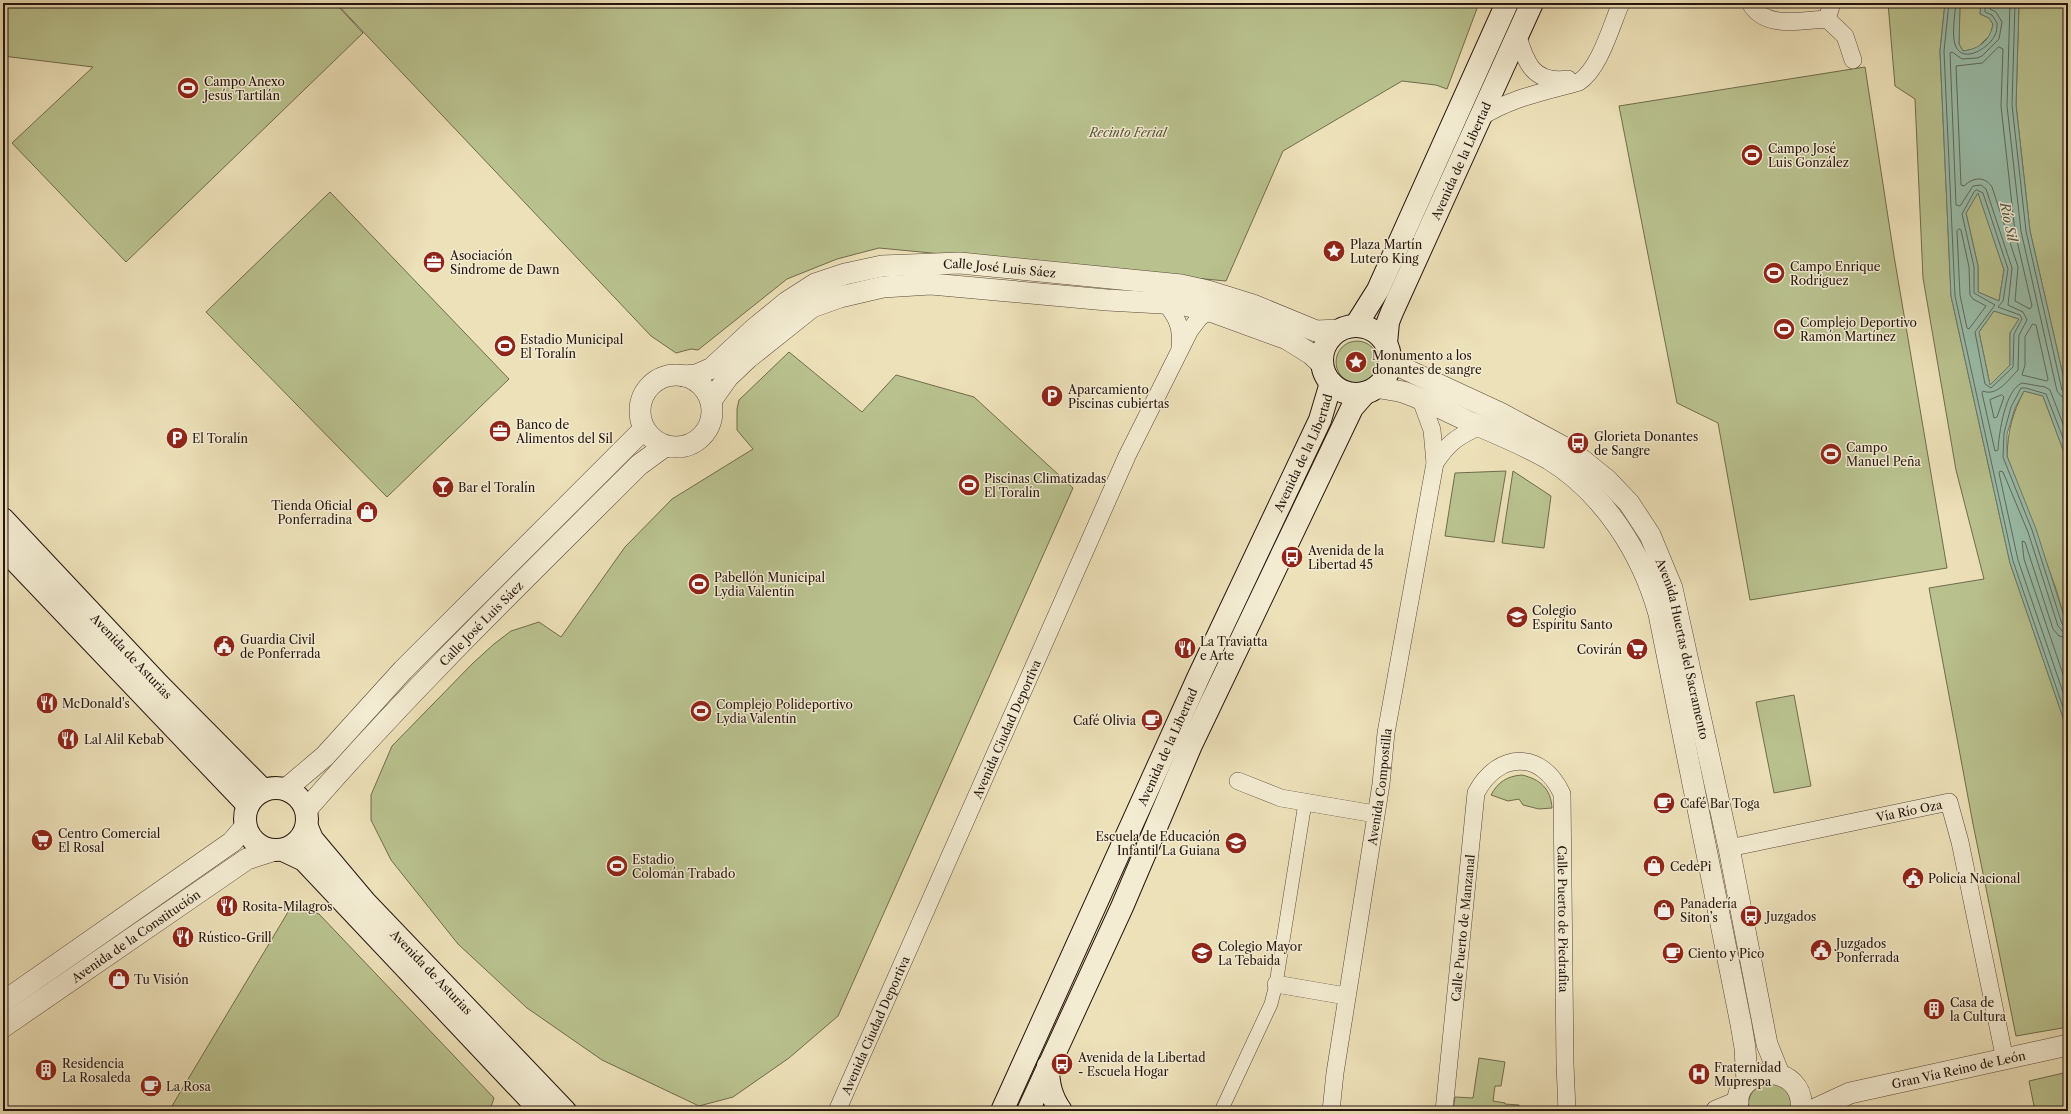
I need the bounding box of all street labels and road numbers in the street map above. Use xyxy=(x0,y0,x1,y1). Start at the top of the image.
street label: Avenida de la Libertad xyxy=(1427,99,1494,223)
street label: Calle José Luis Sáez xyxy=(943,255,1057,280)
street label: Avenida de la Libertad xyxy=(1270,391,1335,515)
street label: Avenida Huertas del Sacramento xyxy=(1653,555,1712,741)
street label: Calle José Luis Sáez xyxy=(436,578,526,669)
street label: Avenida de Asturias xyxy=(87,609,176,702)
street label: Avenida Ciudad Deportiva xyxy=(969,657,1044,801)
street label: Avenida de la Libertad xyxy=(1133,685,1200,809)
street label: Avenida Compostilla xyxy=(1364,726,1394,847)
street label: Vía Río Oza xyxy=(1874,796,1944,825)
street label: Calle Puerto de Piedrafita xyxy=(1555,845,1572,993)
street label: Calle Puerto de Manzanal xyxy=(1448,853,1477,1002)
street label: Avenida de la Constitución xyxy=(68,886,203,986)
street label: Avenida de Asturias xyxy=(387,926,476,1017)
street label: Avenida Ciudad Deportiva xyxy=(837,953,913,1098)
street label: Gran Vía Reino de León xyxy=(1890,1047,2027,1091)

